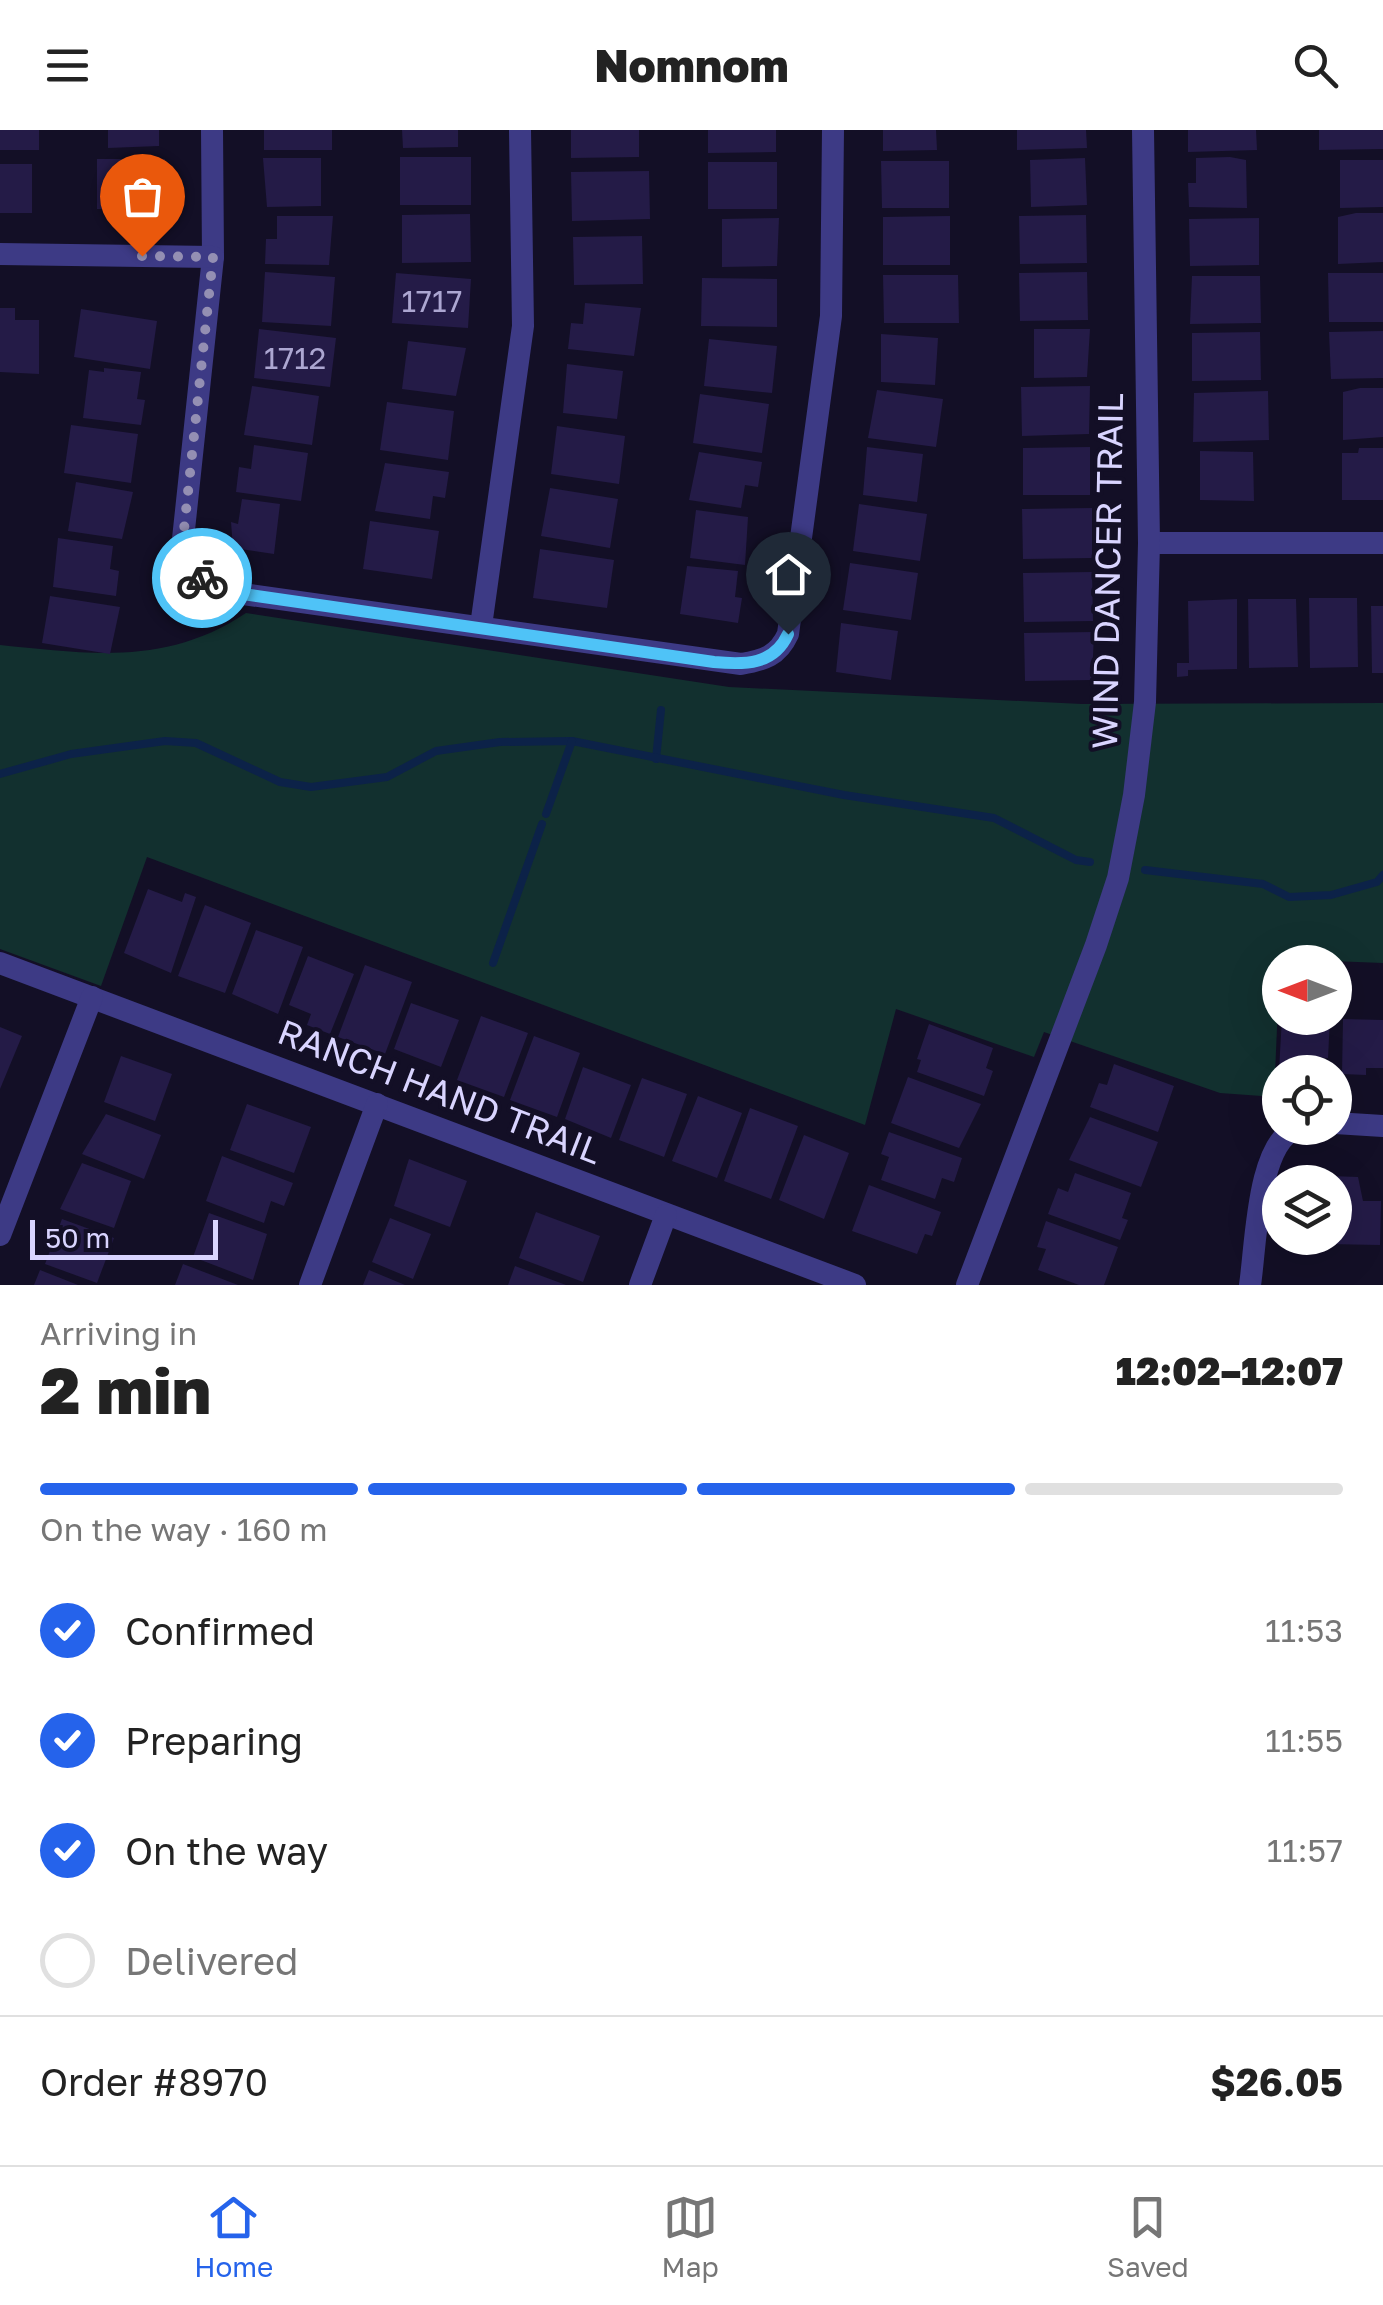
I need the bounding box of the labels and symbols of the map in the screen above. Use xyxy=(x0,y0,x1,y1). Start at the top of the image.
pin xyxy=(100,154,185,257)
house number: 1717 xyxy=(402,283,462,319)
house number: 1712 xyxy=(264,340,326,376)
street label: WIND DANCER TRAIL xyxy=(1083,393,1131,749)
courier xyxy=(152,528,252,628)
pin xyxy=(746,532,831,635)
north arrow xyxy=(1262,945,1352,1035)
street label: RANCH HAND TRAIL xyxy=(272,1010,608,1172)
scale bar xyxy=(30,1215,218,1260)

